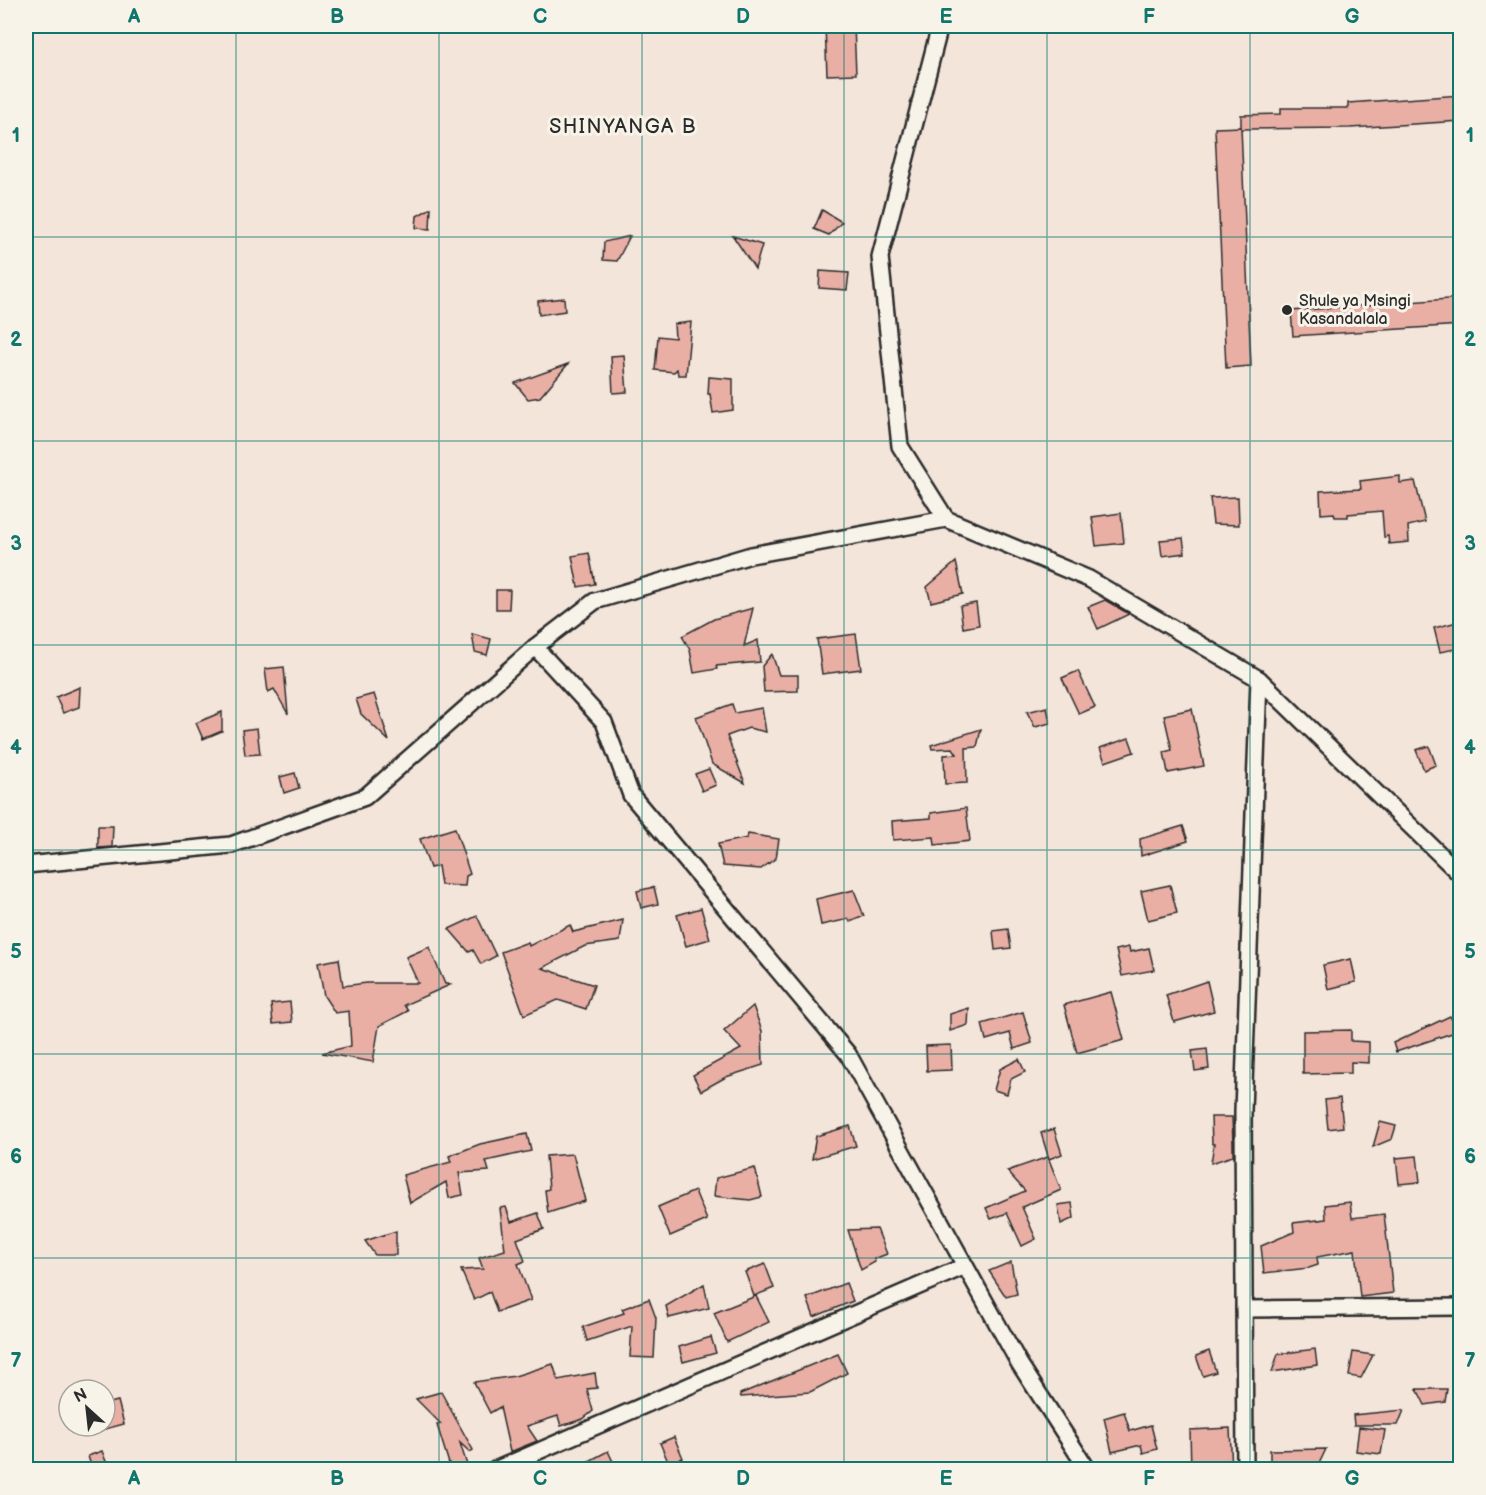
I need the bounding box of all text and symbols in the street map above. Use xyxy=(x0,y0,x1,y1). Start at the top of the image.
text: A xyxy=(127,5,141,29)
text: B xyxy=(330,5,344,29)
text: C xyxy=(533,5,547,29)
text: D xyxy=(736,5,750,29)
text: E xyxy=(940,5,953,29)
text: F xyxy=(1143,5,1155,29)
text: G xyxy=(1345,5,1360,29)
district label: SHINYANGA B xyxy=(549,115,697,139)
text: 1 xyxy=(12,124,20,148)
text: 1 xyxy=(1466,124,1474,148)
place label: Shule ya Msingi Kasandalala xyxy=(1299,292,1411,329)
marker: Shule ya Msingi Kasandalala xyxy=(1280,303,1294,317)
text: 2 xyxy=(10,328,22,352)
text: 2 xyxy=(1464,328,1476,352)
text: 3 xyxy=(10,532,22,556)
text: 3 xyxy=(1464,532,1476,556)
text: 4 xyxy=(10,736,22,760)
text: 4 xyxy=(1464,736,1476,760)
text: 5 xyxy=(10,940,22,964)
text: 5 xyxy=(1464,940,1476,964)
text: 6 xyxy=(10,1145,22,1169)
text: 6 xyxy=(1464,1145,1476,1169)
text: 7 xyxy=(10,1349,22,1373)
text: 7 xyxy=(1464,1349,1476,1373)
north arrow xyxy=(57,1378,117,1438)
text: N xyxy=(71,1385,91,1407)
text: A xyxy=(127,1467,141,1491)
text: B xyxy=(330,1467,344,1491)
text: C xyxy=(533,1467,547,1491)
text: D xyxy=(736,1467,750,1491)
text: E xyxy=(940,1467,953,1491)
text: F xyxy=(1143,1467,1155,1491)
text: G xyxy=(1345,1467,1360,1491)

